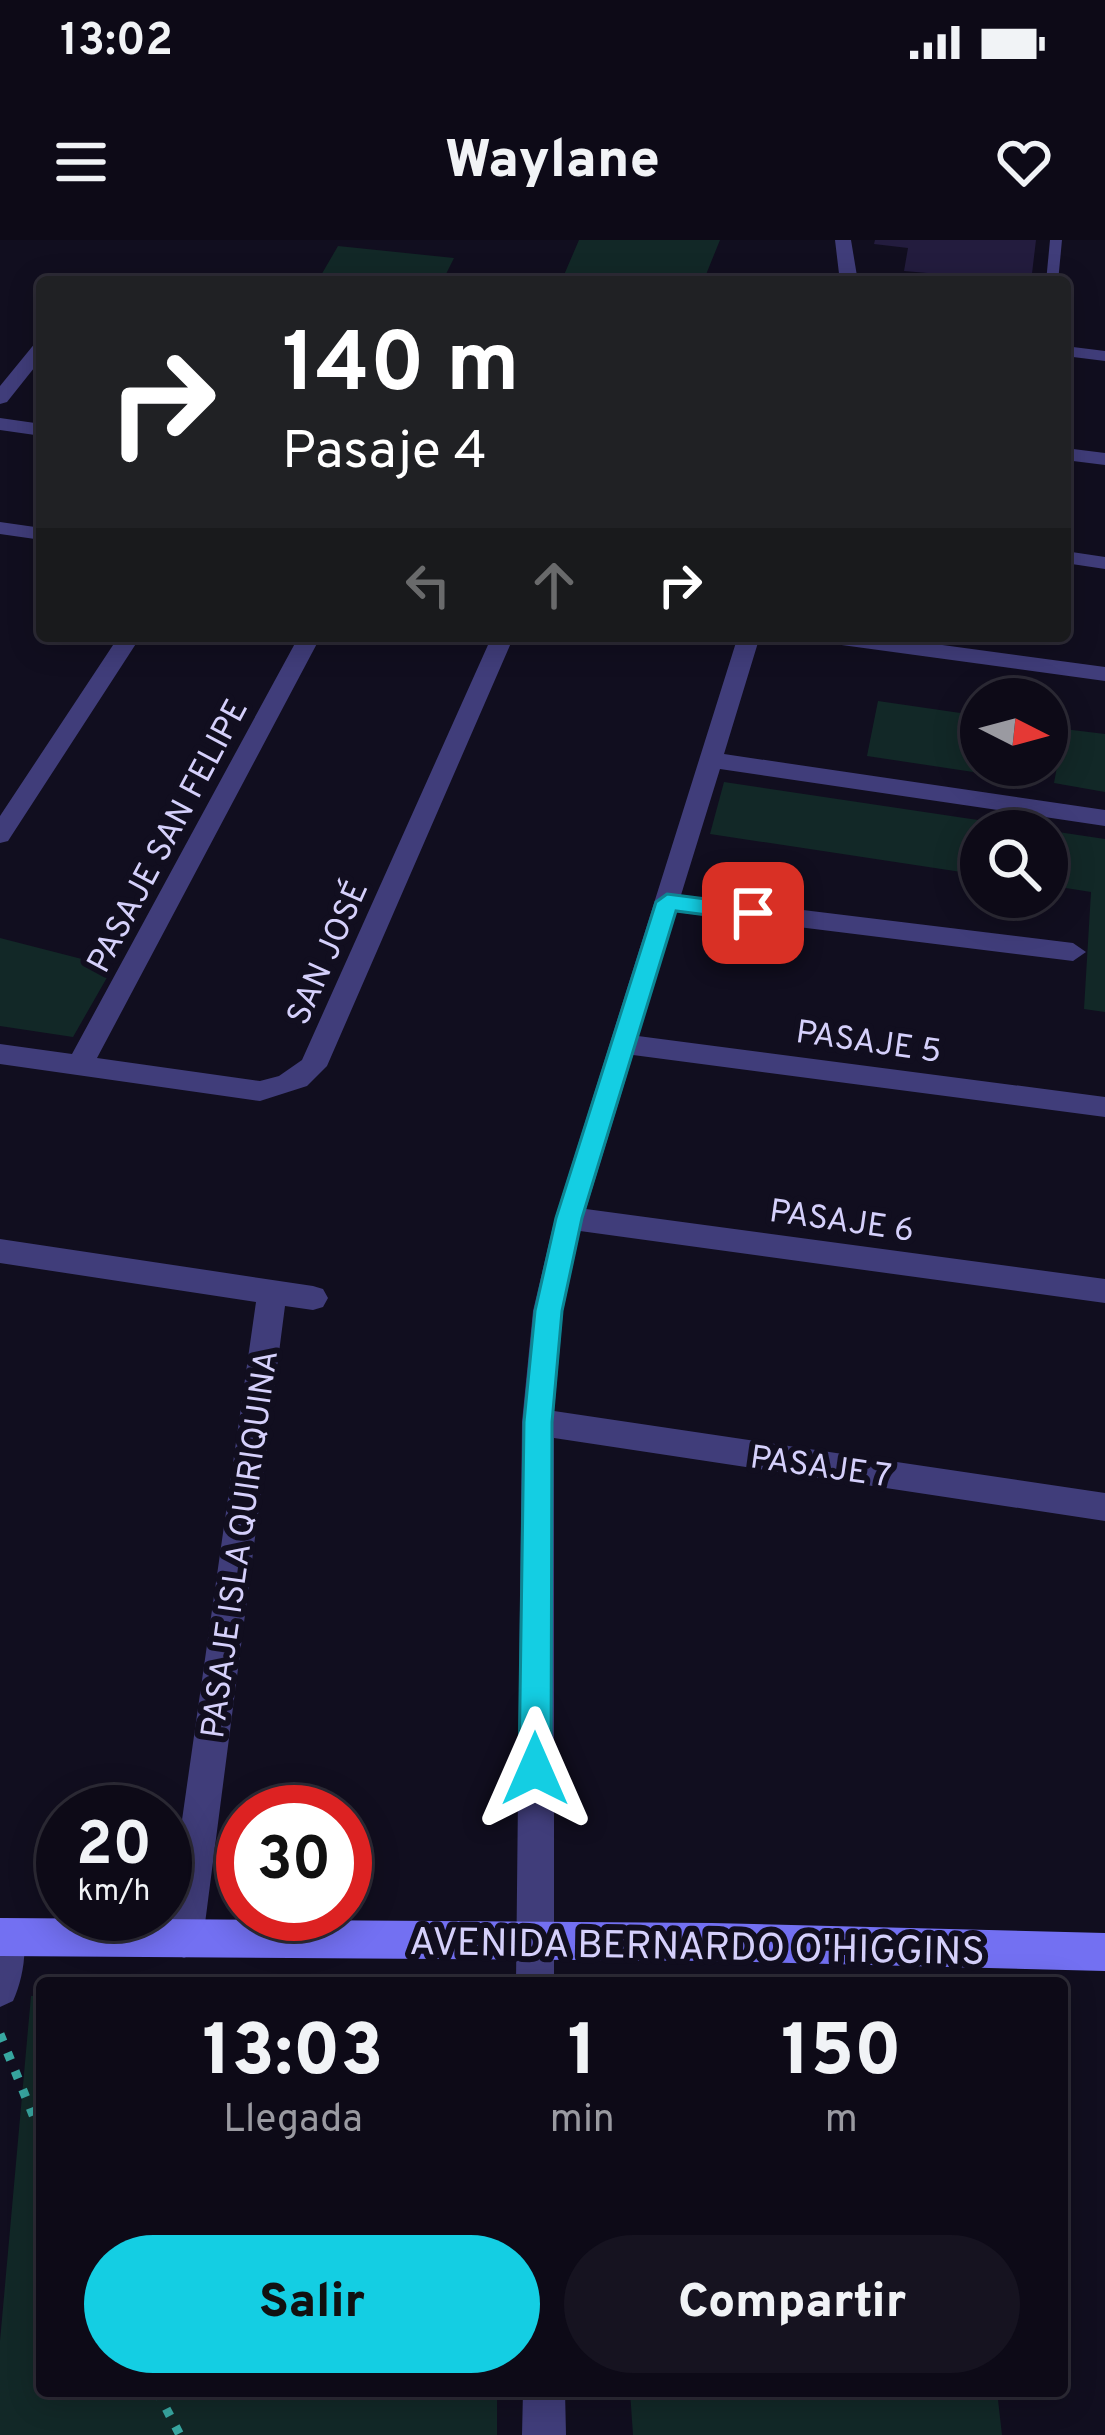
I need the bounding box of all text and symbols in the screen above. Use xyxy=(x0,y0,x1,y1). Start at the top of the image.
text: 13:02 xyxy=(60,14,173,71)
text: Waylane xyxy=(445,128,660,197)
icon: menu xyxy=(48,129,114,195)
icon: heart xyxy=(991,129,1057,195)
text: 140 m xyxy=(282,315,519,421)
icon: right xyxy=(84,324,240,480)
text: Pasaje 4 xyxy=(282,419,487,488)
icon: left xyxy=(395,552,461,618)
icon: ahead xyxy=(521,552,587,618)
icon: right xyxy=(647,552,713,618)
north arrow xyxy=(960,678,1068,786)
map controls xyxy=(960,678,1068,918)
street label: PASAJE SAN FELIPE xyxy=(80,693,259,981)
button: search xyxy=(960,810,1068,918)
pin xyxy=(702,862,804,964)
street label: SAN JOSÉ xyxy=(278,875,380,1032)
icon: arrive xyxy=(720,880,786,946)
street label: PASAJE 5 xyxy=(793,1013,944,1075)
street label: PASAJE 6 xyxy=(766,1192,917,1254)
street label: PASAJE ISLA QUIRIQUINA xyxy=(194,1348,290,1741)
street label: PASAJE 7 xyxy=(747,1438,894,1500)
position arrow xyxy=(472,1706,598,1832)
speed limit sign: 30 xyxy=(216,1785,372,1941)
text: 20 xyxy=(76,1810,152,1886)
text: km/h xyxy=(78,1874,150,1911)
street label: AVENIDA BERNARDO O'HIGGINS xyxy=(409,1920,985,1979)
text: 13:03 xyxy=(202,2009,384,2101)
text: 1 xyxy=(568,2009,597,2101)
text: 150 xyxy=(781,2009,902,2101)
text: Llegada xyxy=(223,2097,363,2146)
text: min xyxy=(550,2097,615,2146)
text: m xyxy=(825,2097,858,2146)
button: Salir xyxy=(84,2235,540,2373)
button: Compartir xyxy=(564,2235,1020,2373)

